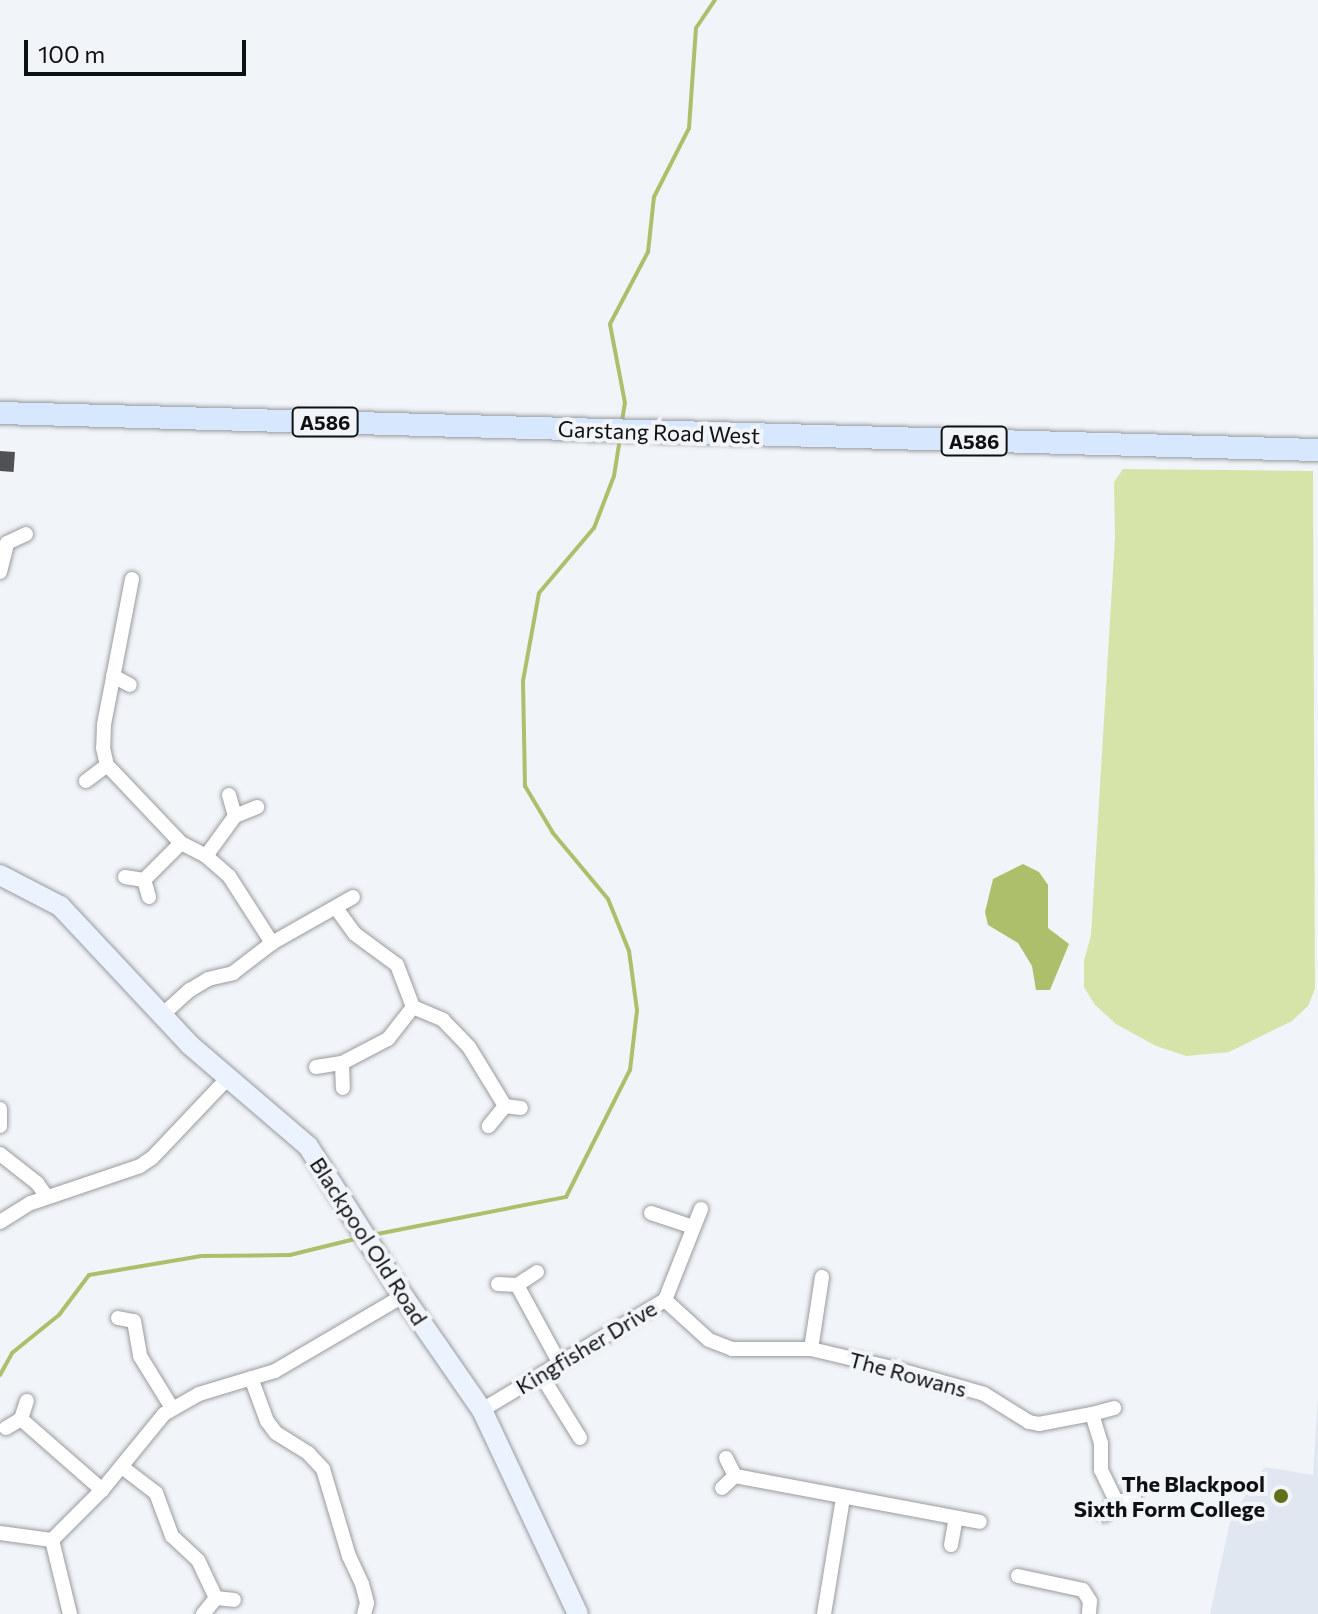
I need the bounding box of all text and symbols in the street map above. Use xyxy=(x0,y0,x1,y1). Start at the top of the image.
scale bar xyxy=(28,24,250,74)
text: 100 m xyxy=(38,39,105,68)
road number: A586 xyxy=(291,406,359,438)
street label: Garstang Road West xyxy=(557,415,761,449)
road number: A586 xyxy=(940,425,1008,457)
street label: Blackpool Old Road xyxy=(305,1152,433,1330)
street label: Kingfisher Drive xyxy=(511,1295,661,1399)
street label: The Rowans xyxy=(846,1346,970,1402)
place label: The Blackpool Sixth Form College xyxy=(1074,1470,1265,1522)
marker: The Blackpool Sixth Form College xyxy=(1272,1487,1290,1505)

